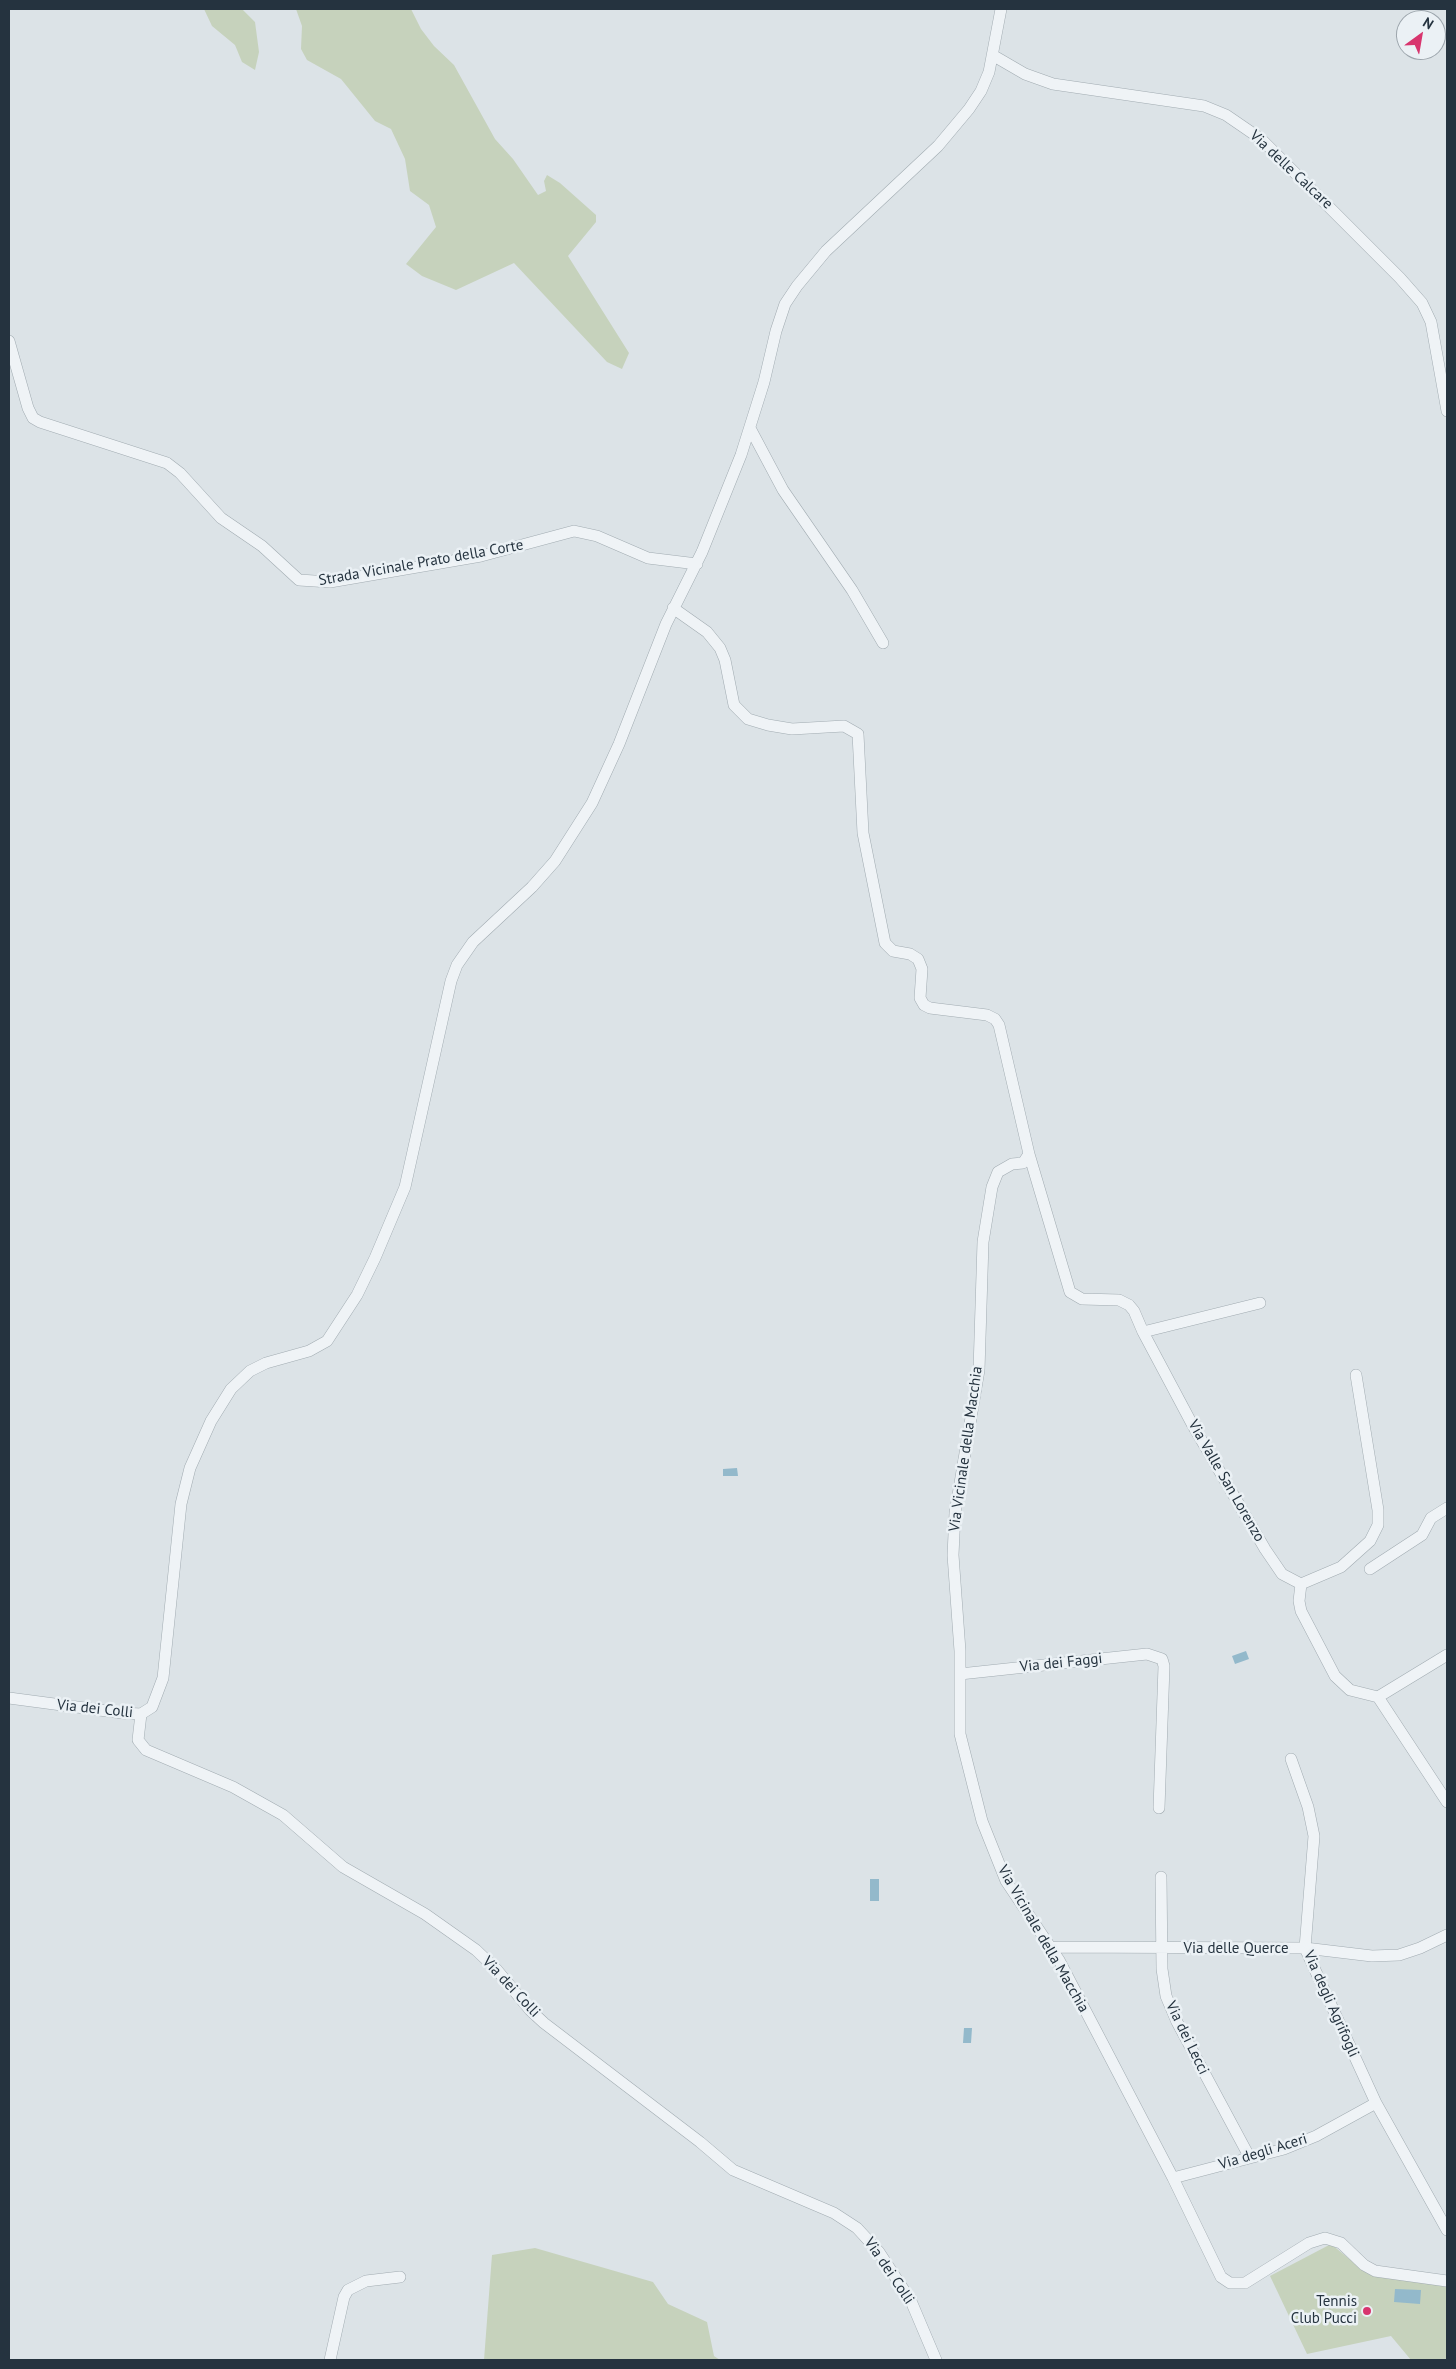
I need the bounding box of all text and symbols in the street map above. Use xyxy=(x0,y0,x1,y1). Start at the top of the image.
north arrow xyxy=(1396,10,1446,60)
text: N xyxy=(1420,13,1437,33)
street label: Via delle Calcare xyxy=(1246,127,1336,213)
street label: Strada Vicinale Prato della Corte xyxy=(317,536,525,590)
street label: Via Vicinale della Macchia xyxy=(945,1365,987,1533)
street label: Via Valle San Lorenzo xyxy=(1184,1417,1268,1545)
street label: Via dei Faggi xyxy=(1019,1650,1103,1676)
street label: Via dei Colli xyxy=(56,1696,134,1722)
street label: Via Vicinale della Macchia xyxy=(993,1862,1093,2016)
street label: Via delle Querce xyxy=(1183,1940,1289,1958)
street label: Via degli Agrifogli xyxy=(1299,1948,1363,2060)
street label: Via dei Colli xyxy=(478,1953,544,2021)
street label: Via dei Lecci xyxy=(1162,1998,1212,2078)
street label: Via degli Aceri xyxy=(1217,2130,1309,2174)
street label: Via dei Colli xyxy=(860,2234,918,2308)
place label: Tennis Club Pucci xyxy=(1291,2293,1357,2328)
marker: Tennis Club Pucci xyxy=(1361,2305,1373,2317)

